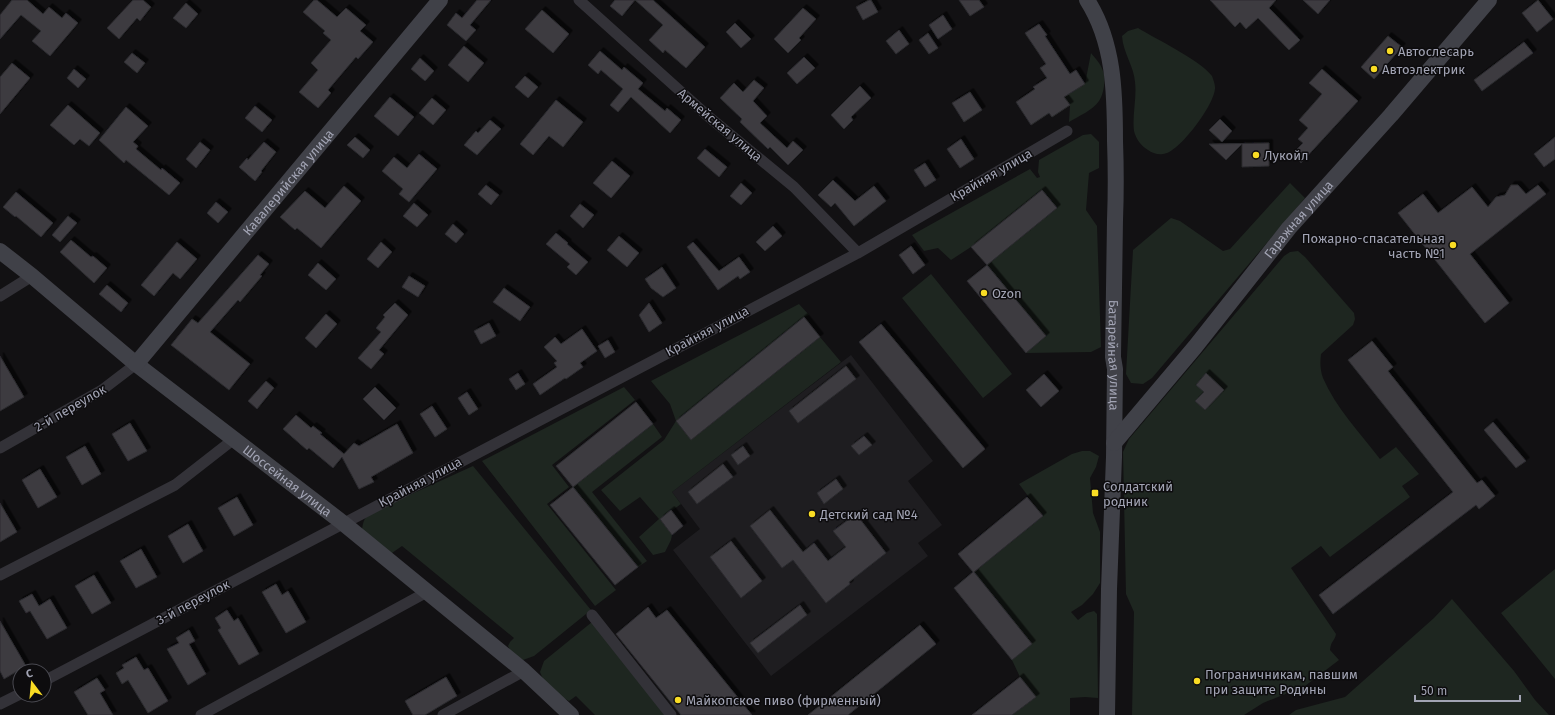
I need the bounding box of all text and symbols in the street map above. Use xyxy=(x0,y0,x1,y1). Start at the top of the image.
place label: Автослесарь xyxy=(1398,44,1474,59)
marker: Автослесарь xyxy=(1385,46,1395,56)
place label: Автоэлектрик xyxy=(1382,62,1465,77)
marker: Автоэлектрик xyxy=(1369,64,1379,74)
street label: Армейская улица xyxy=(675,85,765,165)
street label: Кавалерийская улица xyxy=(239,126,337,238)
street label: Крайняя улица xyxy=(947,146,1035,204)
place label: Лукойл xyxy=(1264,148,1308,163)
marker: Лукойл xyxy=(1251,150,1261,160)
street label: Гаражная улица xyxy=(1261,177,1336,261)
place label: Пожарно-спасательная часть №1 xyxy=(1302,231,1445,261)
marker: Пожарно-спасательная часть №1 xyxy=(1448,240,1458,250)
place label: Ozon xyxy=(992,286,1022,301)
marker: Ozon xyxy=(979,288,989,298)
street label: Батарейная улица xyxy=(1106,300,1123,411)
street label: Крайняя улица xyxy=(663,303,751,359)
street label: 2-й переулок xyxy=(31,381,109,435)
street label: Шоссейная улица xyxy=(240,442,335,519)
street label: Крайняя улица xyxy=(376,454,464,510)
place label: Солдатский родник xyxy=(1103,479,1173,509)
marker: Солдатский родник xyxy=(1090,488,1100,498)
place label: Детский сад №4 xyxy=(819,507,918,522)
marker: Детский сад №4 xyxy=(807,509,817,519)
street label: 3-й переулок xyxy=(154,576,232,628)
north arrow xyxy=(12,663,52,703)
text: С xyxy=(25,667,35,681)
place label: Пограничникам, павшим при защите Родины xyxy=(1205,667,1358,697)
marker: Пограничникам, павшим при защите Родины xyxy=(1192,676,1202,686)
scale bar xyxy=(1415,677,1520,703)
text: 50 m xyxy=(1421,684,1447,698)
place label: Майкопское пиво (фирменный) xyxy=(686,693,881,708)
marker: Майкопское пиво (фирменный) xyxy=(673,695,683,705)

